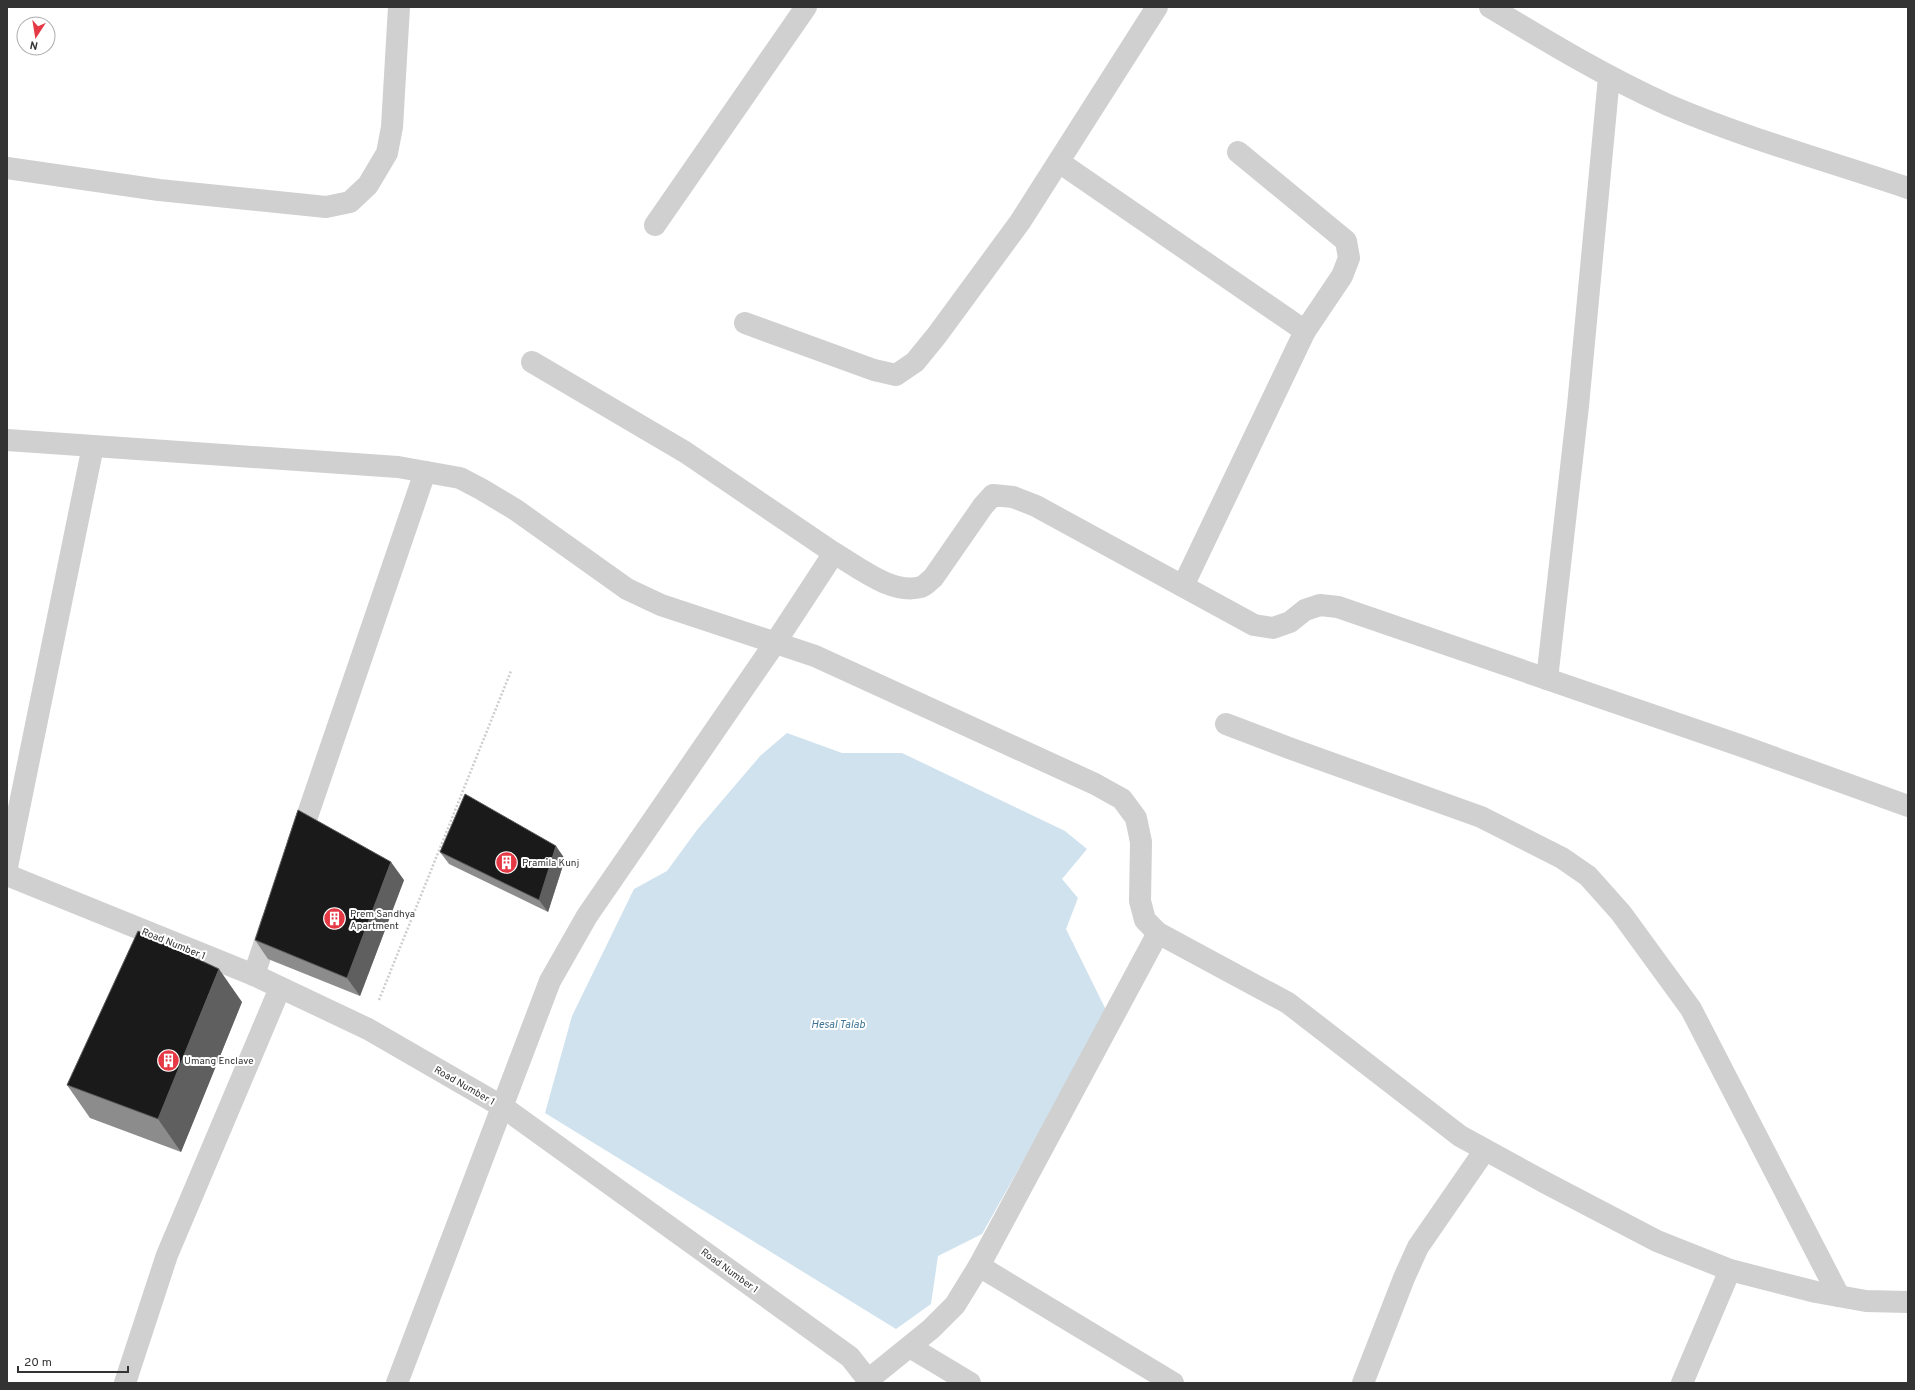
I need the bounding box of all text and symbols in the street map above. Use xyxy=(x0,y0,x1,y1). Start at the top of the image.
north arrow xyxy=(16,16,56,56)
text: N xyxy=(29,37,39,52)
building icon: Pramila Kunj xyxy=(494,849,520,875)
place label: Pramila Kunj xyxy=(522,857,579,870)
building icon: Prem Sandhya Apartment xyxy=(322,906,348,932)
place label: Prem Sandhya Apartment xyxy=(350,908,415,933)
street label: Road Number 1 xyxy=(139,926,207,963)
water label: Hesal Talab xyxy=(811,1018,865,1032)
building icon: Umang Enclave xyxy=(155,1047,181,1073)
place label: Umang Enclave xyxy=(184,1055,254,1068)
street label: Road Number 1 xyxy=(432,1064,497,1109)
street label: Road Number 1 xyxy=(698,1246,760,1296)
scale bar xyxy=(18,1348,128,1374)
text: 20 m xyxy=(24,1355,52,1371)

